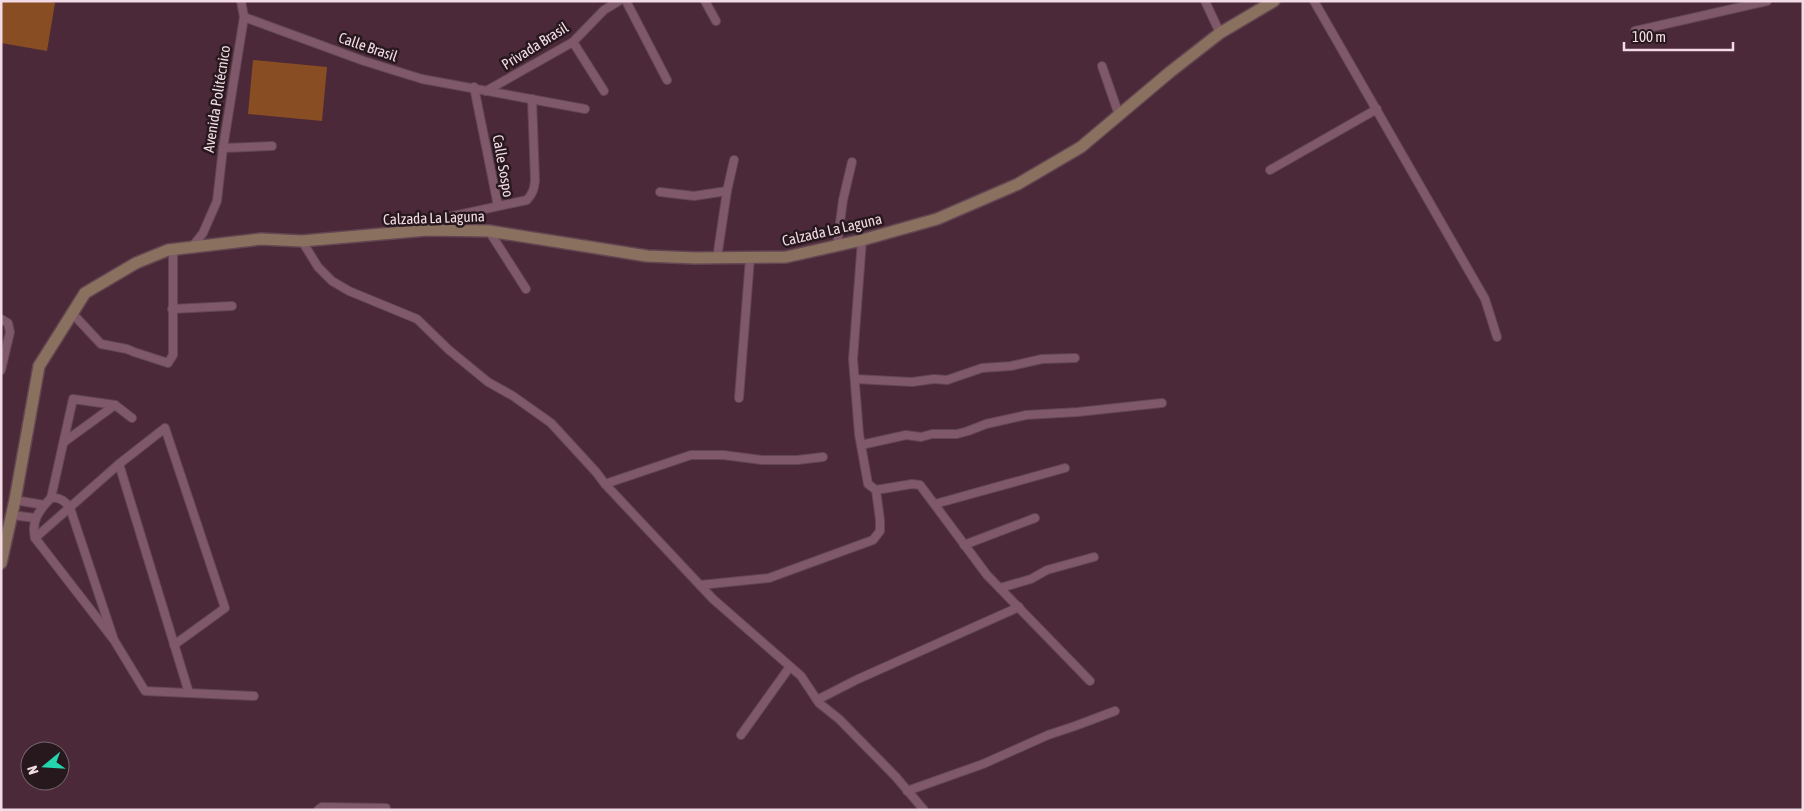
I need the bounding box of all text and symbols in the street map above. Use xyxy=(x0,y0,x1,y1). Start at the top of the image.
street label: Privada Brasil xyxy=(498,18,571,73)
scale bar xyxy=(1624,20,1733,52)
text: 100 m xyxy=(1632,28,1666,45)
street label: Calle Brasil xyxy=(336,29,400,65)
street label: Avenida Politécnico xyxy=(200,44,233,154)
street label: Calle Sospo xyxy=(490,133,517,199)
street label: Calzada La Laguna xyxy=(383,207,485,228)
street label: Calzada La Laguna xyxy=(780,210,883,249)
north arrow xyxy=(20,741,70,791)
text: N xyxy=(24,764,42,776)

